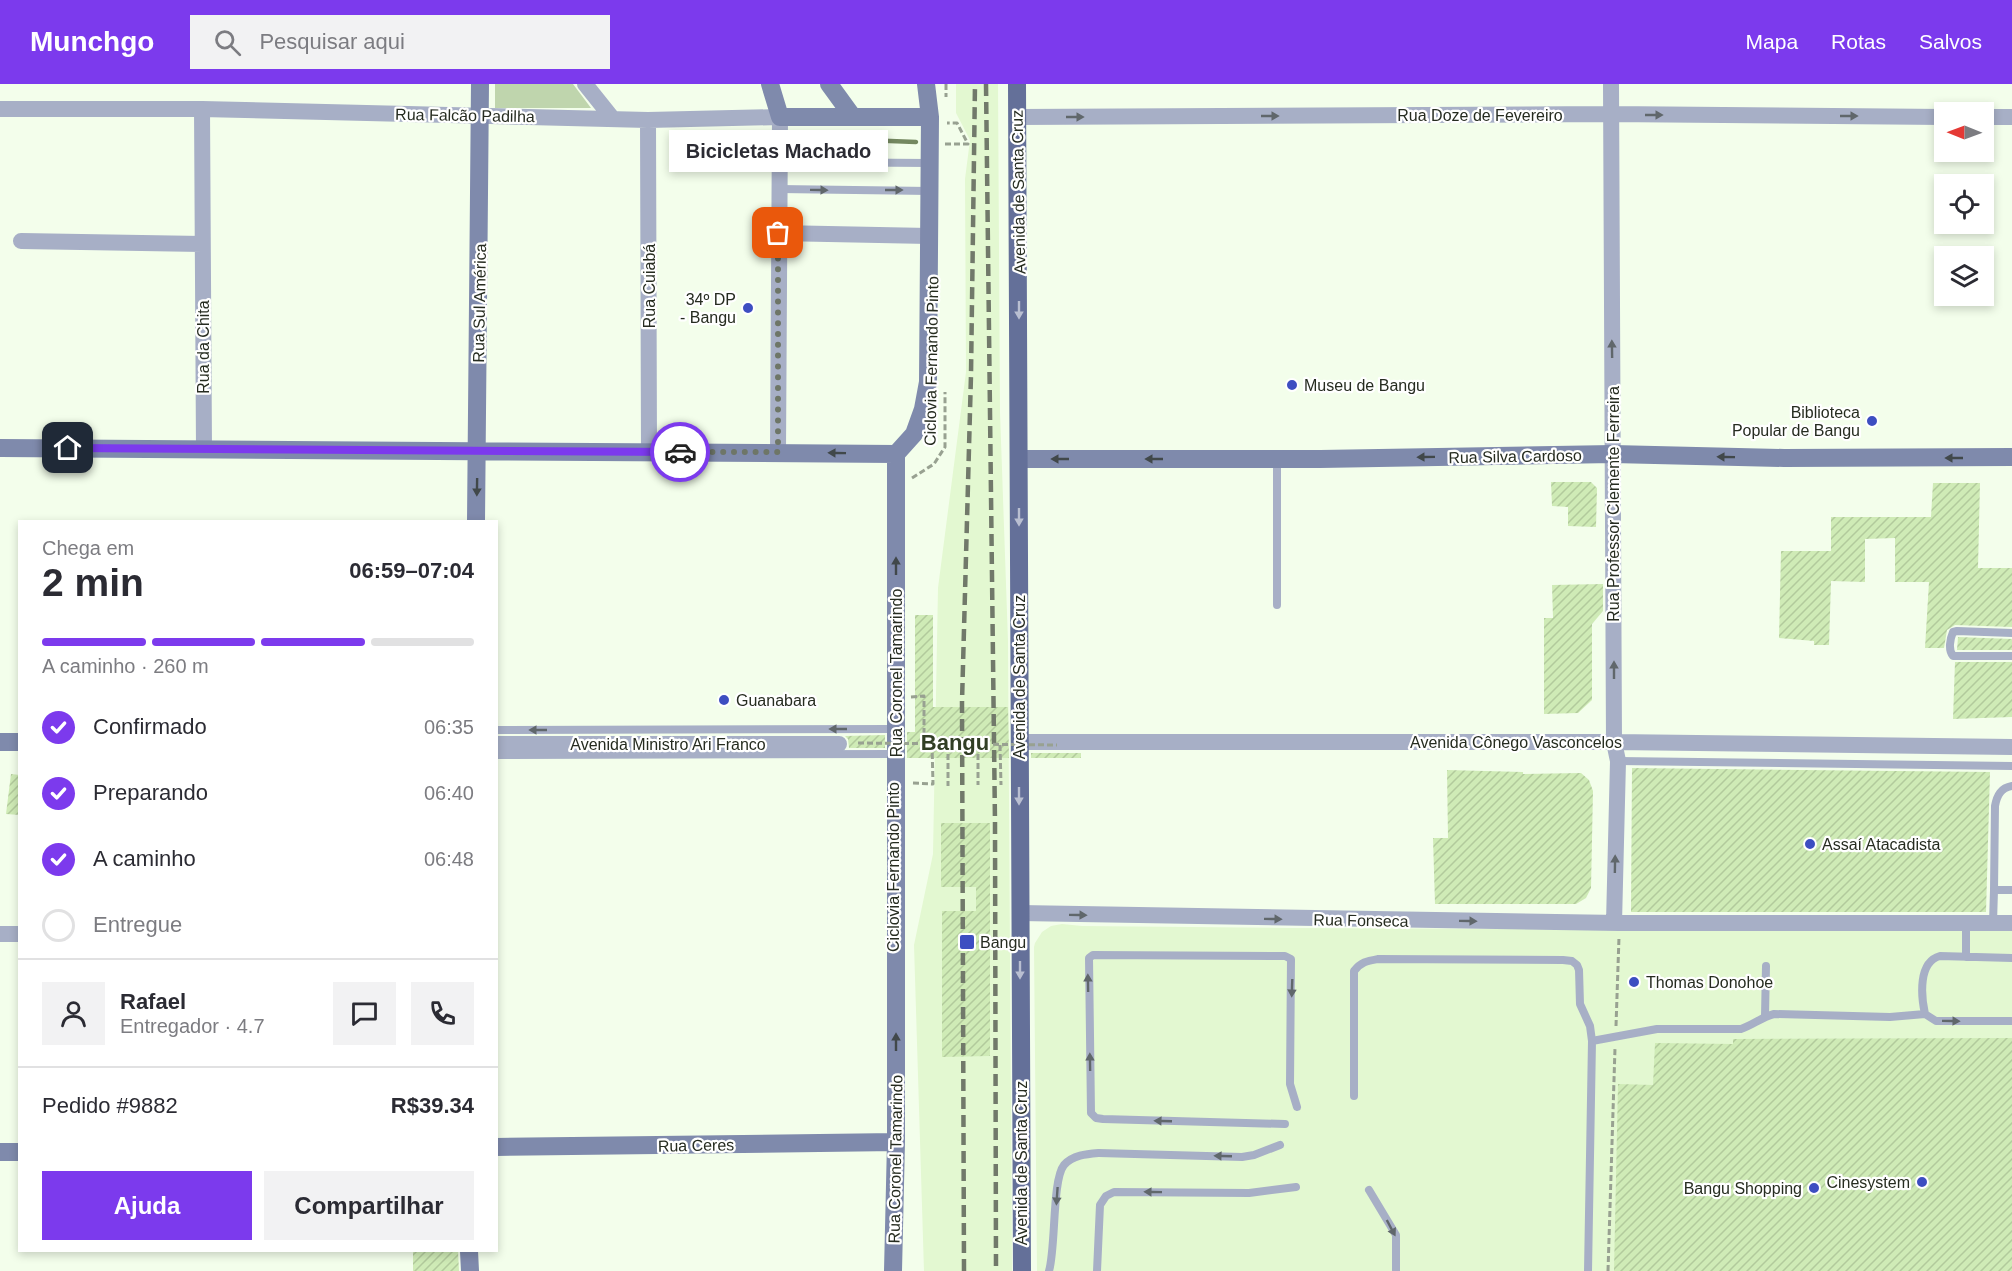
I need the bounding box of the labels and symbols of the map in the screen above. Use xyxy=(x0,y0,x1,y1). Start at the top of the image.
north arrow xyxy=(1934,102,1994,162)
street label: Rua Falcão Padilha xyxy=(395,106,535,125)
street label: Rua Doze de Fevereiro xyxy=(1397,107,1563,124)
street label: Avenida de Santa Cruz xyxy=(1009,110,1028,274)
one-way arrow xyxy=(1645,110,1664,120)
one-way arrow xyxy=(1261,111,1280,121)
one-way arrow xyxy=(1840,111,1859,121)
one-way arrow xyxy=(1066,112,1085,122)
callout: Bicicletas Machado xyxy=(668,131,888,173)
one-way arrow xyxy=(809,185,828,195)
one-way arrow xyxy=(885,185,904,195)
pin xyxy=(752,207,803,258)
street label: Rua Sul América xyxy=(470,243,489,363)
street label: Rua Cuiabá xyxy=(641,244,658,328)
street label: Ciclovia Fernando Pinto xyxy=(922,276,941,446)
place label: 34º DP - Bangu xyxy=(680,291,736,326)
street label: Rua da Chita xyxy=(195,300,212,394)
marker: 34º DP - Bangu xyxy=(741,301,755,315)
one-way arrow xyxy=(1014,301,1024,320)
one-way arrow xyxy=(1608,339,1617,358)
place label: Museu de Bangu xyxy=(1304,377,1425,394)
marker: Museu de Bangu xyxy=(1285,378,1299,392)
street label: Rua Professor Clemente Ferreira xyxy=(1605,386,1622,622)
place label: Biblioteca Popular de Bangu xyxy=(1732,404,1860,439)
marker: Biblioteca Popular de Bangu xyxy=(1865,414,1879,428)
pin xyxy=(42,422,93,473)
courier xyxy=(650,422,710,482)
street label: Rua Silva Cardoso xyxy=(1448,447,1582,466)
one-way arrow xyxy=(828,449,847,458)
one-way arrow xyxy=(1417,452,1436,462)
one-way arrow xyxy=(1716,452,1735,462)
one-way arrow xyxy=(1944,453,1963,463)
one-way arrow xyxy=(1050,454,1069,464)
one-way arrow xyxy=(1144,454,1163,464)
one-way arrow xyxy=(472,477,482,496)
one-way arrow xyxy=(1014,508,1024,527)
one-way arrow xyxy=(891,556,901,575)
street label: Rua Coronel Tamarindo xyxy=(888,589,905,757)
street label: Avenida de Santa Cruz xyxy=(1011,595,1028,759)
one-way arrow xyxy=(1609,660,1619,679)
place label: Guanabara xyxy=(736,692,816,709)
marker: Guanabara xyxy=(717,693,731,707)
one-way arrow xyxy=(829,724,848,734)
one-way arrow xyxy=(529,725,548,735)
district label: Bangu xyxy=(921,730,989,755)
street label: Avenida Cônego Vasconcelos xyxy=(1410,734,1622,751)
street label: Avenida Ministro Ari Franco xyxy=(570,736,766,753)
street label: Ciclovia Fernando Pinto xyxy=(885,782,902,952)
one-way arrow xyxy=(1014,787,1024,806)
place label: Assaí Atacadista xyxy=(1822,836,1940,853)
marker: Assaí Atacadista xyxy=(1803,837,1817,851)
one-way arrow xyxy=(1611,855,1620,874)
one-way arrow xyxy=(1069,910,1088,919)
street label: Rua Fonseca xyxy=(1313,911,1409,930)
one-way arrow xyxy=(1264,914,1283,923)
one-way arrow xyxy=(1459,916,1478,926)
marker: Bangu xyxy=(958,933,976,951)
place label: Bangu xyxy=(980,934,1026,951)
one-way arrow xyxy=(1015,961,1025,980)
one-way arrow xyxy=(1083,974,1093,993)
place label: Thomas Donohoe xyxy=(1646,974,1773,991)
marker: Thomas Donohoe xyxy=(1627,975,1641,989)
one-way arrow xyxy=(1287,978,1296,997)
one-way arrow xyxy=(1941,1016,1960,1026)
one-way arrow xyxy=(891,1032,901,1051)
one-way arrow xyxy=(1085,1052,1094,1071)
street label: Rua Coronel Tamarindo xyxy=(886,1074,905,1243)
street label: Avenida de Santa Cruz xyxy=(1013,1081,1030,1245)
one-way arrow xyxy=(1154,1117,1173,1126)
street label: Rua Ceres xyxy=(658,1136,734,1155)
one-way arrow xyxy=(1214,1152,1233,1161)
place label: Cinesystem xyxy=(1826,1174,1910,1191)
marker: Cinesystem xyxy=(1915,1175,1929,1189)
place label: Bangu Shopping xyxy=(1684,1180,1802,1197)
marker: Bangu Shopping xyxy=(1807,1181,1821,1195)
one-way arrow xyxy=(1052,1187,1061,1206)
one-way arrow xyxy=(1144,1187,1163,1197)
one-way arrow xyxy=(1386,1219,1396,1237)

